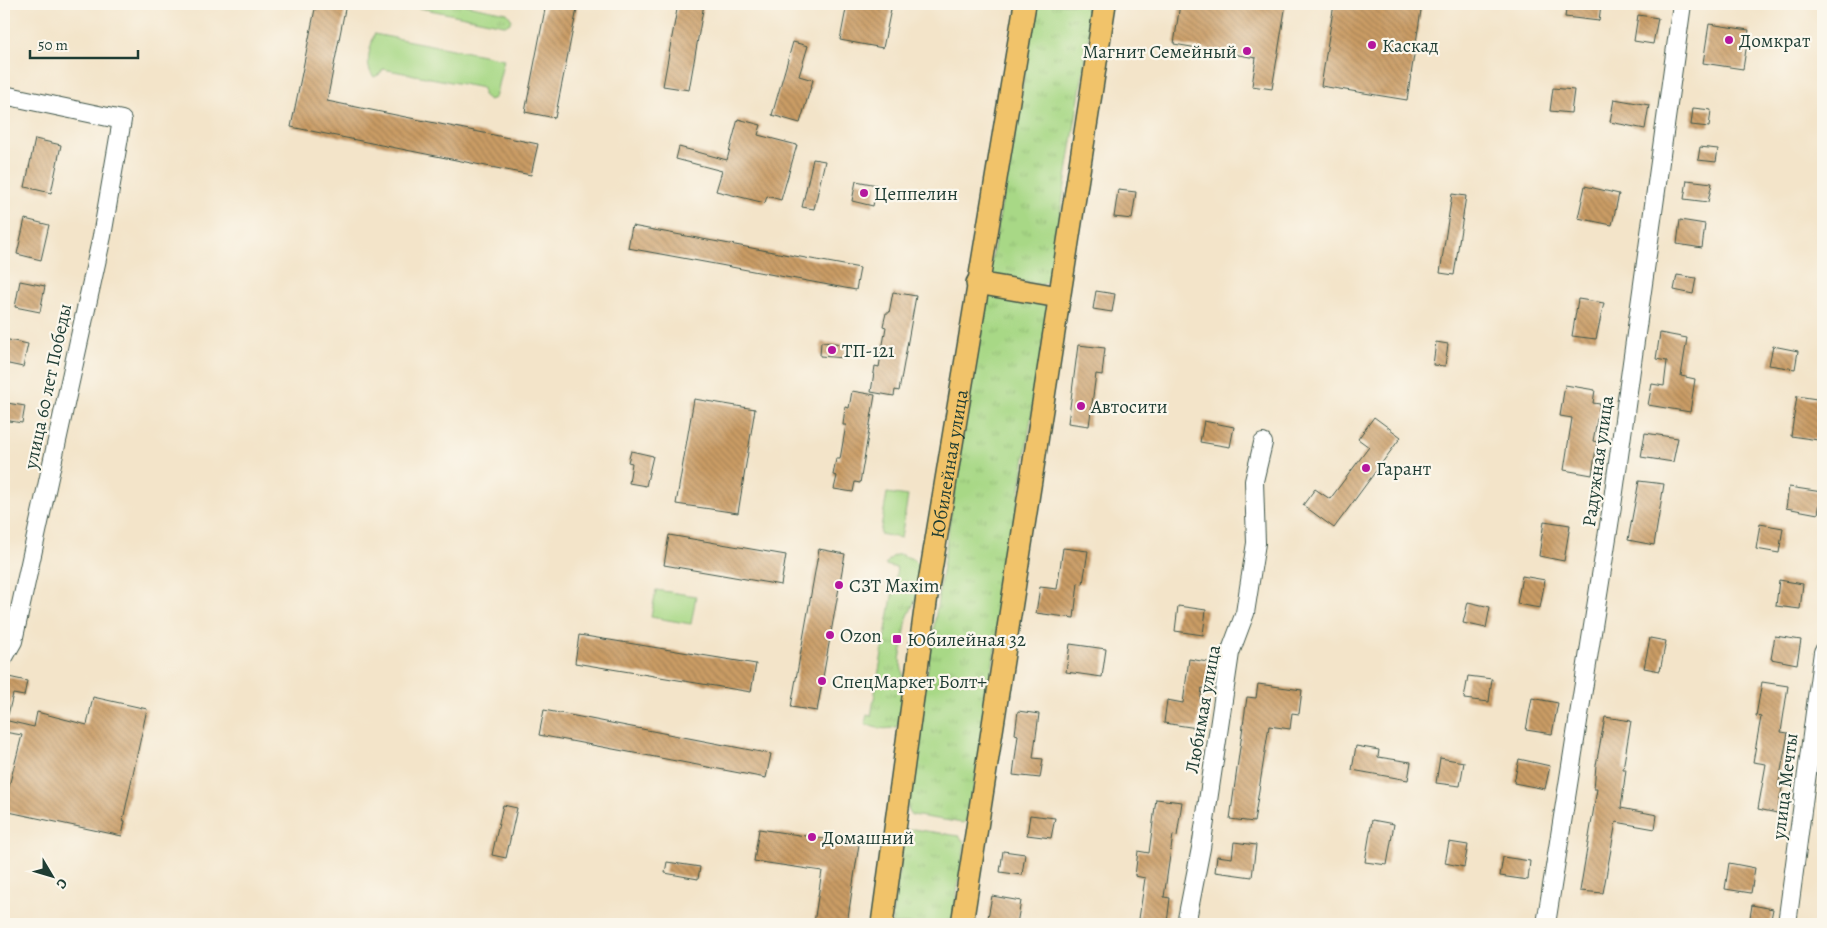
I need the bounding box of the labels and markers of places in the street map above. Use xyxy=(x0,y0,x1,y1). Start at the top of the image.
place label: Домкрат xyxy=(1739,28,1811,54)
place label: Каскад xyxy=(1382,33,1439,59)
marker: Домкрат xyxy=(1723,34,1735,46)
place label: Магнит Семейный xyxy=(1082,39,1237,65)
marker: Каскад xyxy=(1366,39,1378,51)
marker: Магнит Семейный xyxy=(1241,45,1253,57)
place label: Цеппелин xyxy=(874,181,958,207)
marker: Цеппелин xyxy=(858,187,870,199)
place label: ТП-121 xyxy=(842,338,895,364)
marker: ТП-121 xyxy=(826,344,838,356)
place label: Автосити xyxy=(1090,394,1168,420)
marker: Автосити xyxy=(1075,400,1087,412)
place label: Гарант xyxy=(1376,456,1432,482)
marker: Гарант xyxy=(1360,462,1372,474)
place label: СЗТ Maxim xyxy=(849,573,940,599)
marker: СЗТ Maxim xyxy=(833,579,845,591)
place label: Ozon xyxy=(840,623,882,649)
place label: Юбилейная 32 xyxy=(907,627,1026,653)
marker: Ozon xyxy=(824,629,836,641)
marker: Юбилейная 32 xyxy=(891,633,903,645)
place label: СпецМаркет Болт+ xyxy=(832,669,987,695)
marker: СпецМаркет Болт+ xyxy=(816,675,828,687)
place label: Домашний xyxy=(822,825,914,851)
marker: Домашний xyxy=(806,831,818,843)

